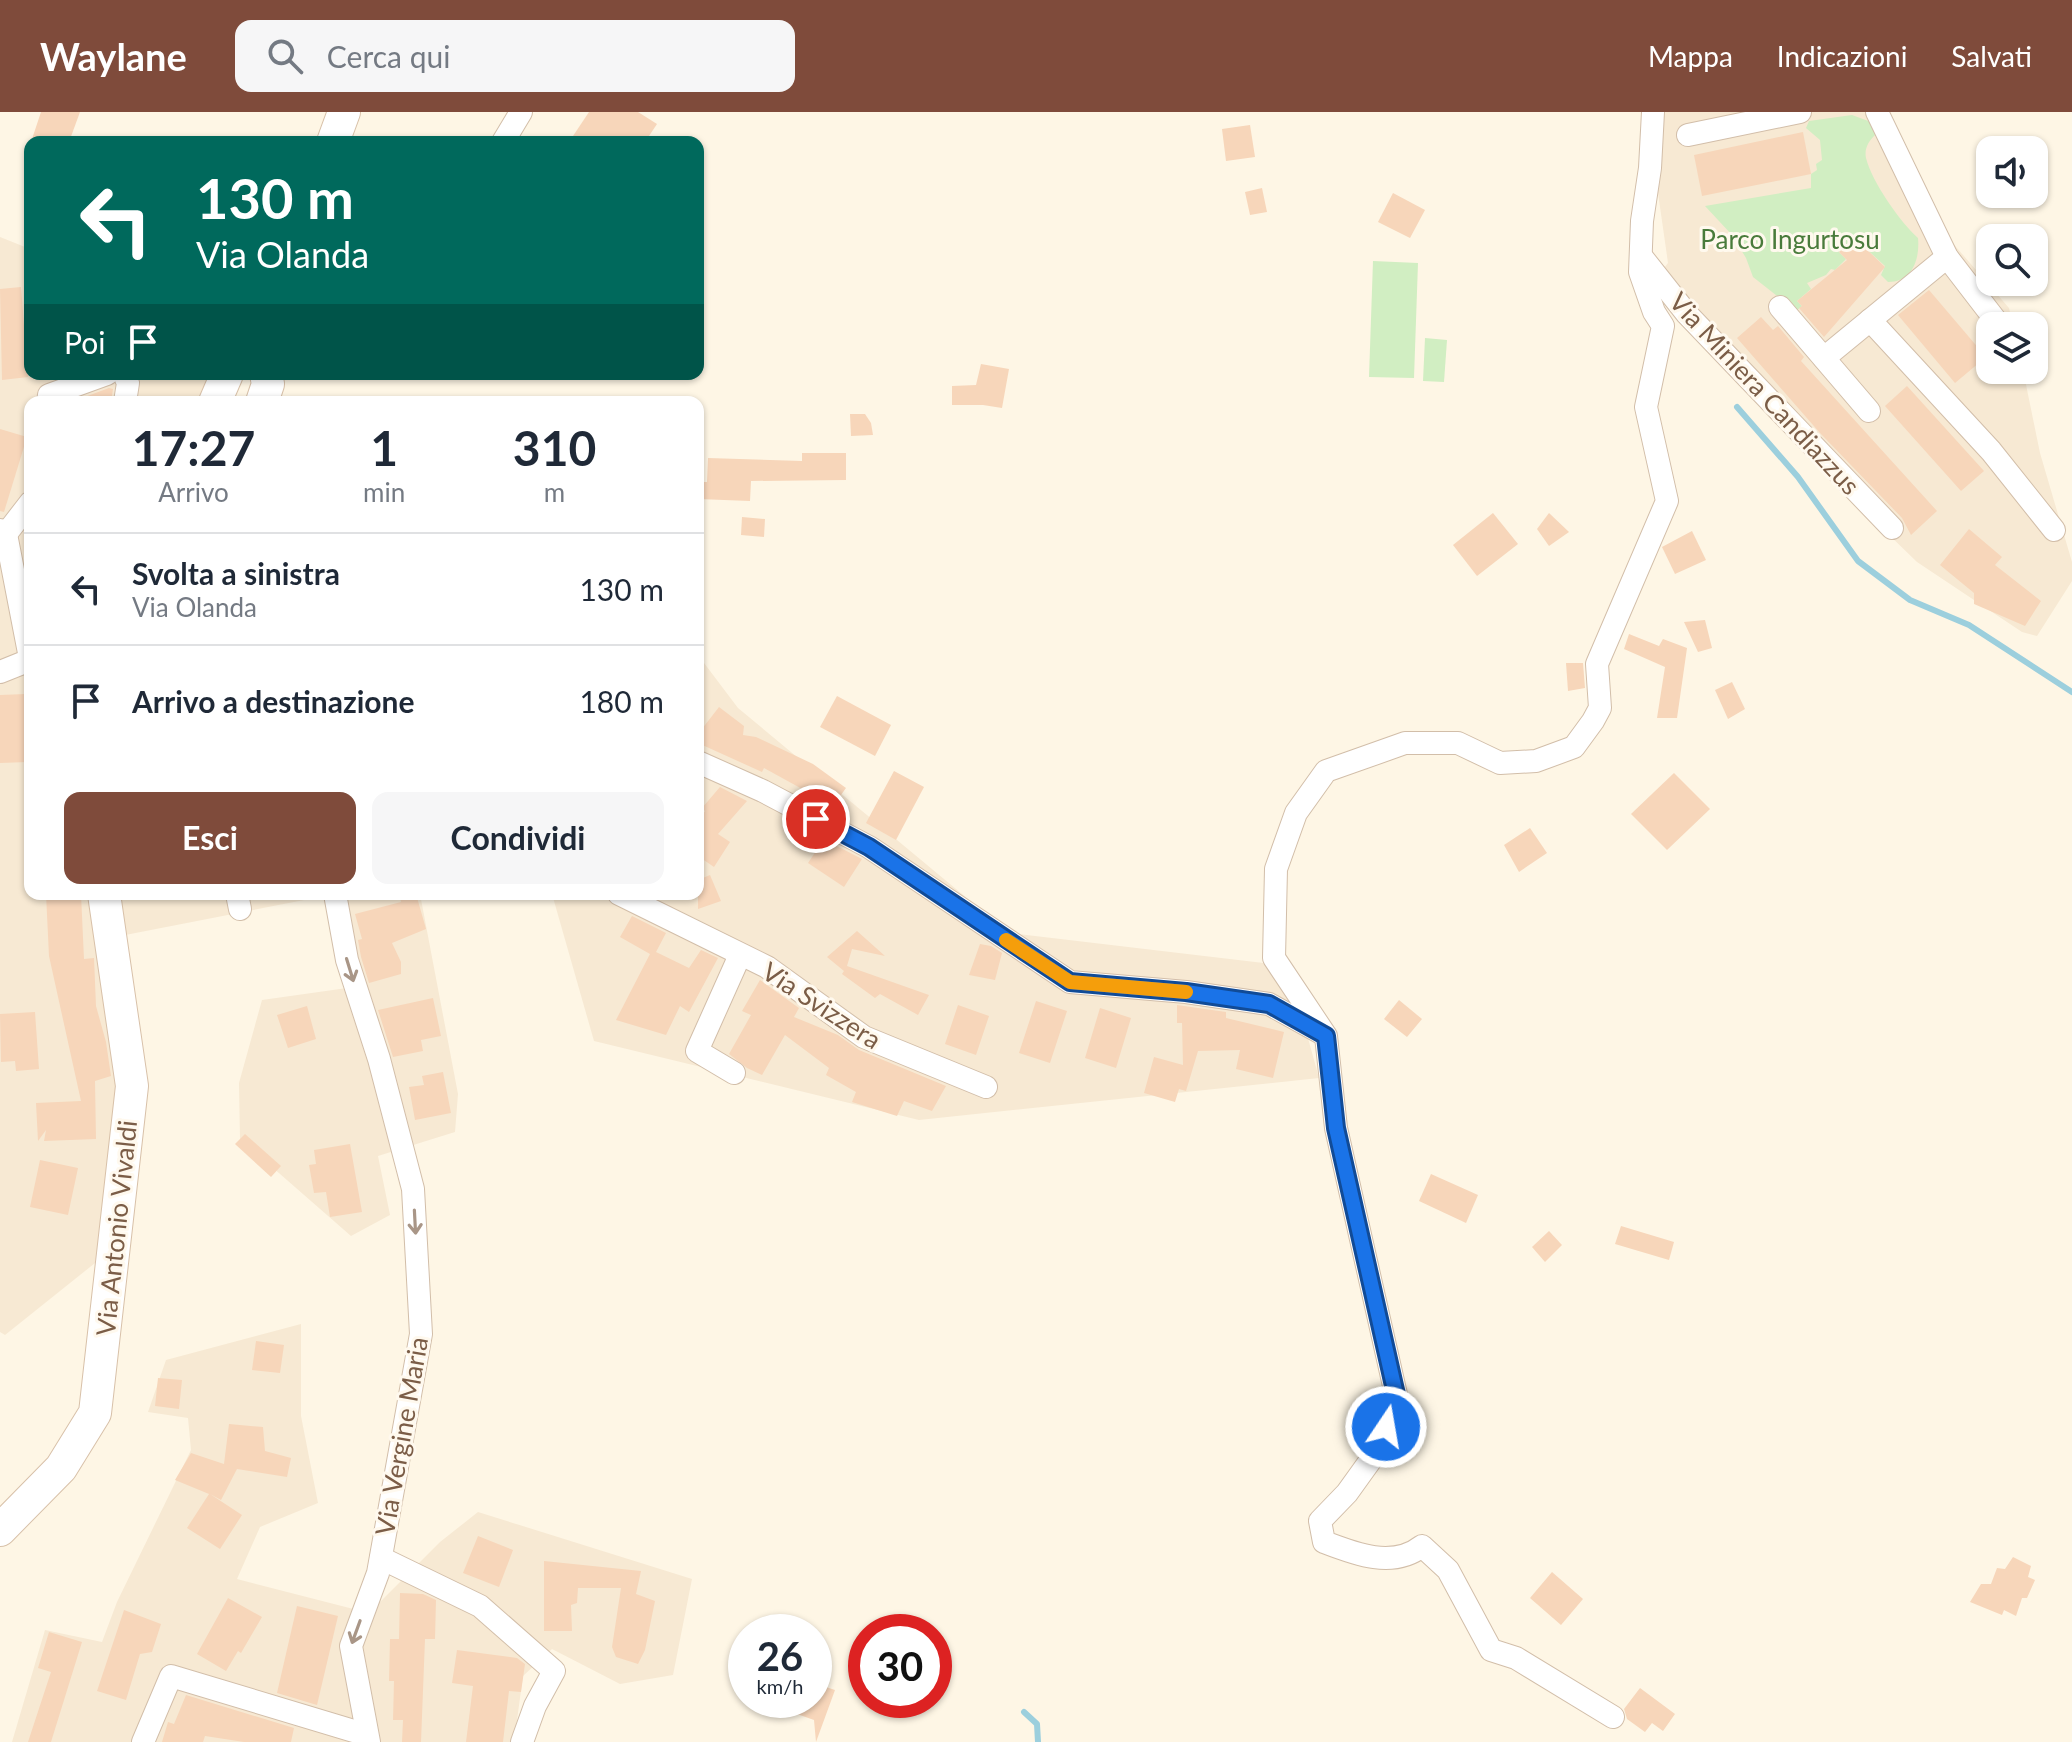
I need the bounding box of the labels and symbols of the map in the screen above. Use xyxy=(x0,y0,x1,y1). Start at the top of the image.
park label: Parco Ingurtosu xyxy=(1700,223,1880,255)
street label: Via Miniera Candiazzus xyxy=(1663,285,1867,501)
pin xyxy=(782,785,850,853)
street label: Via Svizzera xyxy=(756,955,888,1055)
one-way arrow xyxy=(343,957,358,983)
street label: Via Antonio Vivaldi xyxy=(89,1119,143,1337)
one-way arrow xyxy=(407,1208,422,1234)
street label: Via Vergine Maria xyxy=(368,1334,434,1538)
position arrow xyxy=(1344,1385,1428,1469)
speed limit sign: 30 xyxy=(848,1614,952,1718)
one-way arrow xyxy=(348,1619,363,1644)

